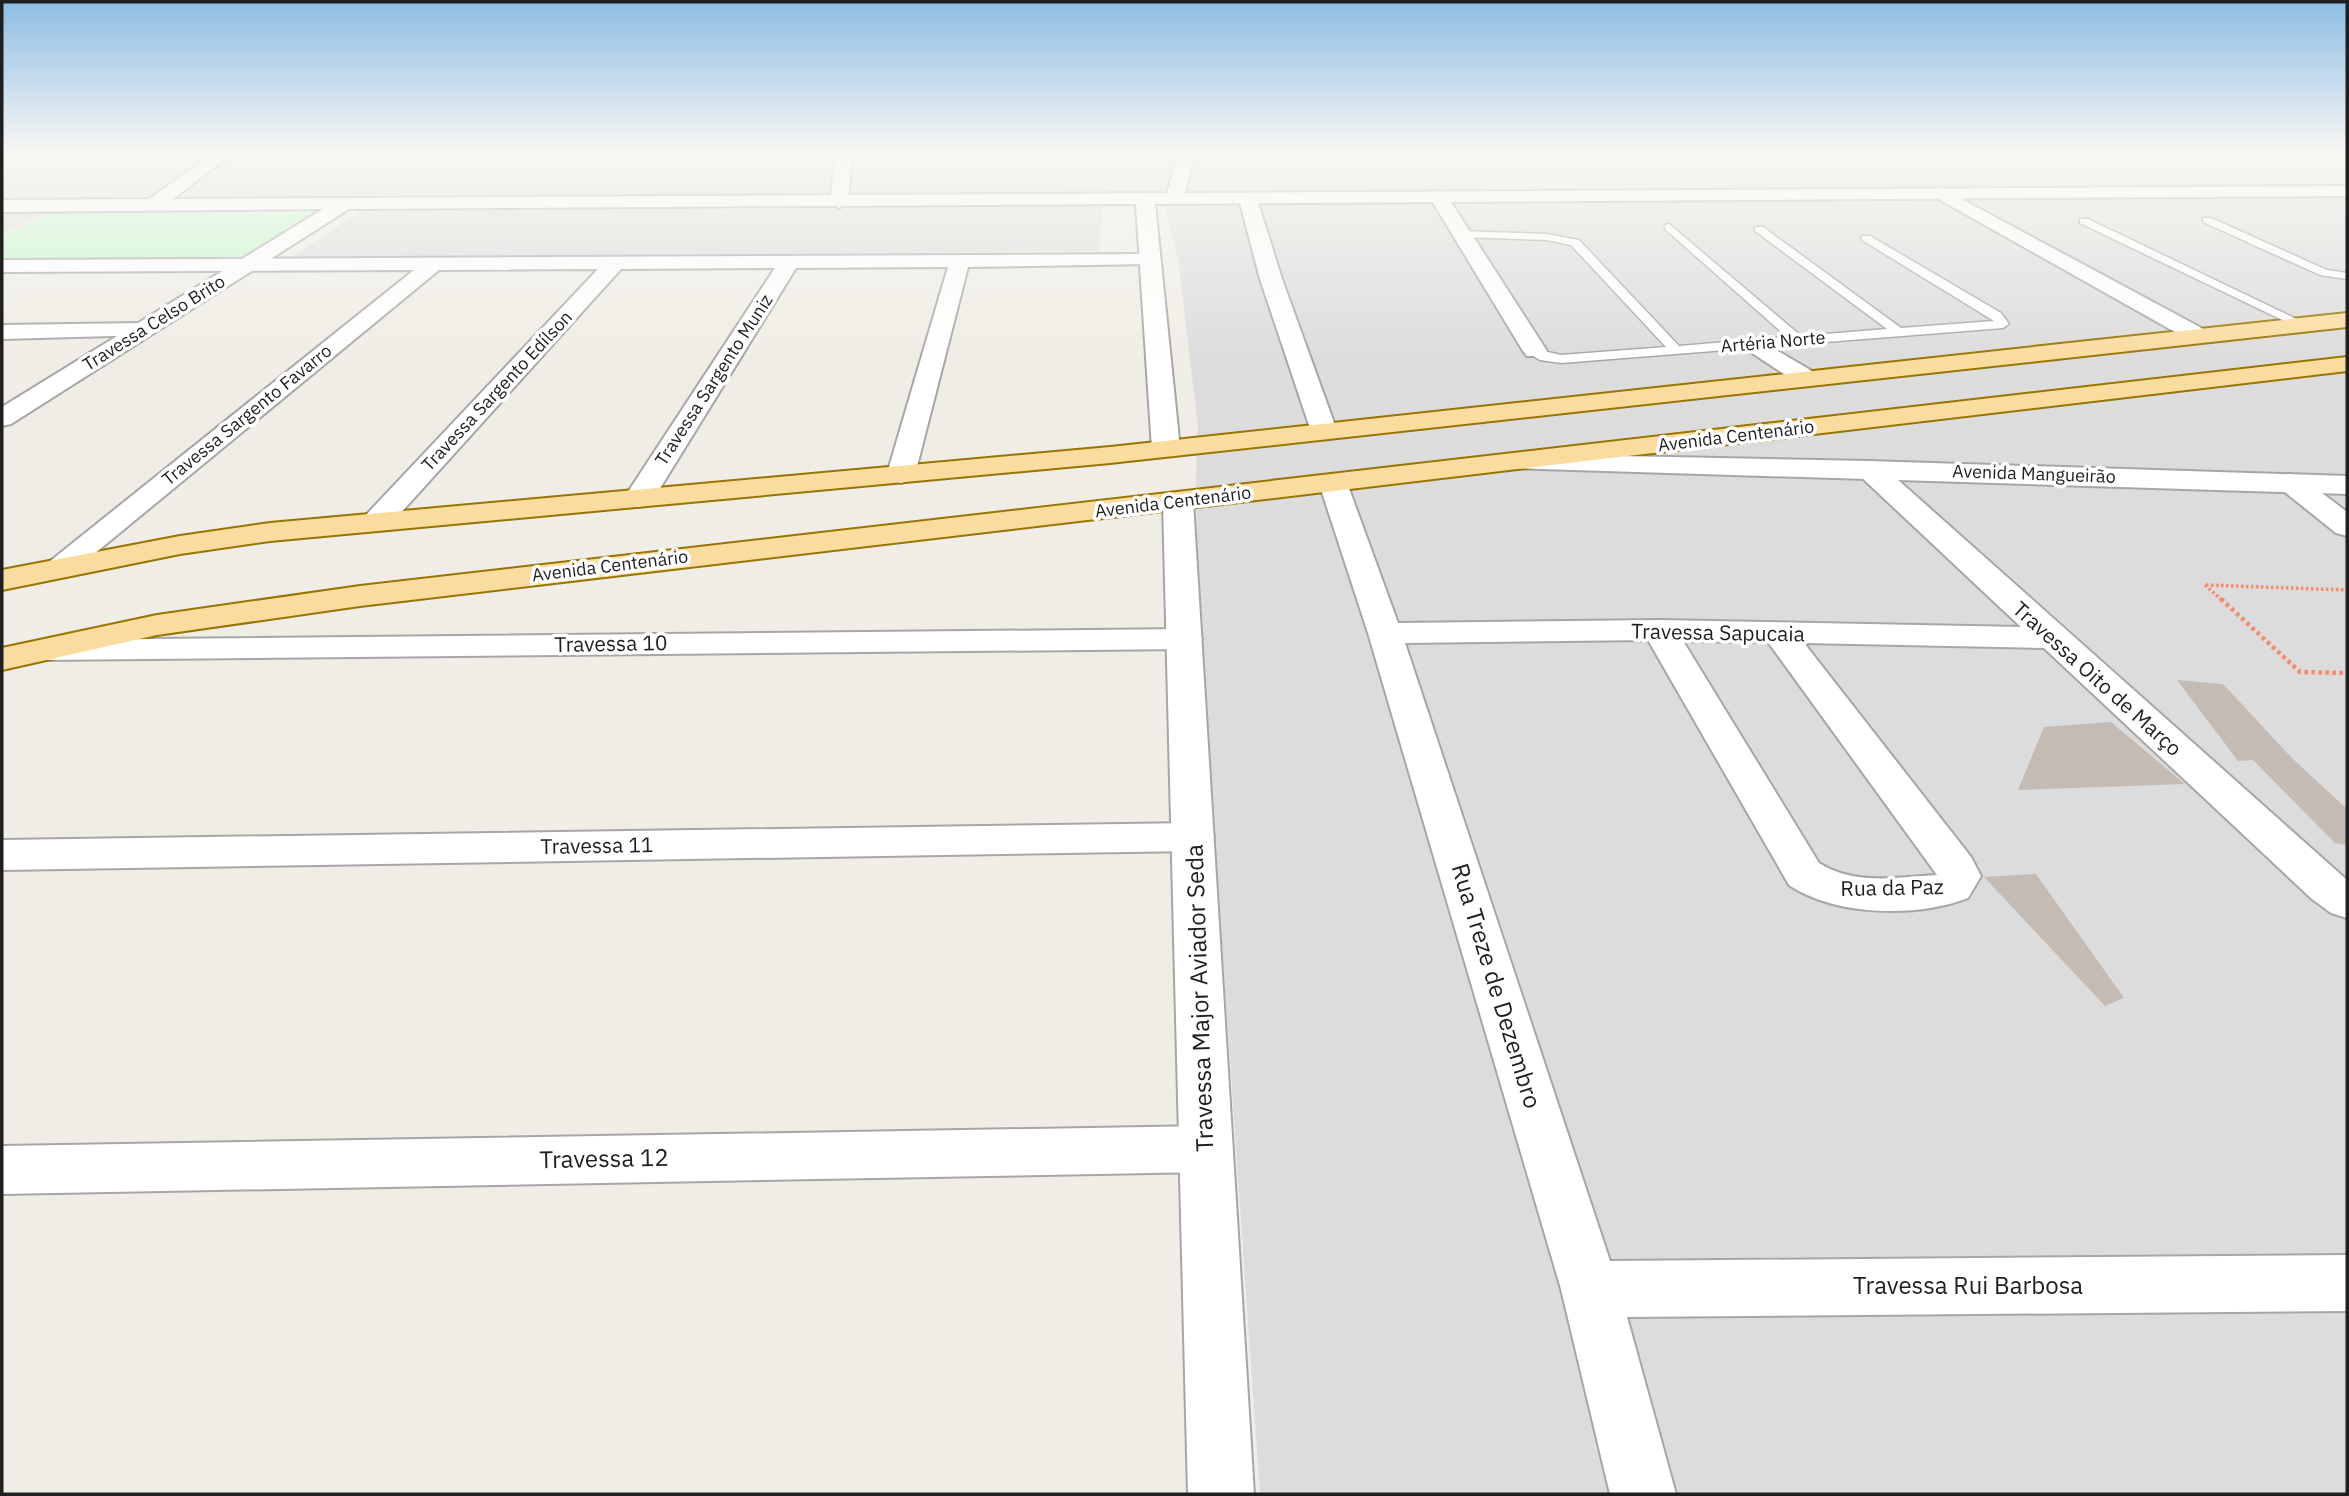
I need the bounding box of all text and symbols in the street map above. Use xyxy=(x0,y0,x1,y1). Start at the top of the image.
street label: Travessa Celso Brito xyxy=(78,269,229,376)
street label: Travessa Sargento Muniz xyxy=(650,290,778,470)
street label: Travessa Sargento Edílson xyxy=(416,306,577,476)
street label: Artéria Norte xyxy=(1720,325,1826,358)
street label: Travessa Sargento Favarro xyxy=(157,339,336,490)
street label: Avenida Centenário xyxy=(1657,415,1815,456)
street label: Avenida Mangueirão xyxy=(1952,459,2116,488)
street label: Avenida Centenário xyxy=(1094,481,1252,522)
street label: Avenida Centenário xyxy=(531,545,689,586)
street label: Travessa Oito de Março xyxy=(2007,595,2188,762)
street label: Travessa Sapucaia xyxy=(1631,616,1805,648)
street label: Travessa 10 xyxy=(554,628,668,658)
street label: Travessa 11 xyxy=(540,830,654,860)
street label: Travessa Major Aviador Seda xyxy=(1178,843,1220,1152)
street label: Rua Treze de Dezembro xyxy=(1444,859,1549,1112)
street label: Rua da Paz xyxy=(1840,872,1944,902)
street label: Travessa 12 xyxy=(539,1141,669,1175)
street label: Travessa Rui Barbosa xyxy=(1853,1269,2083,1301)

